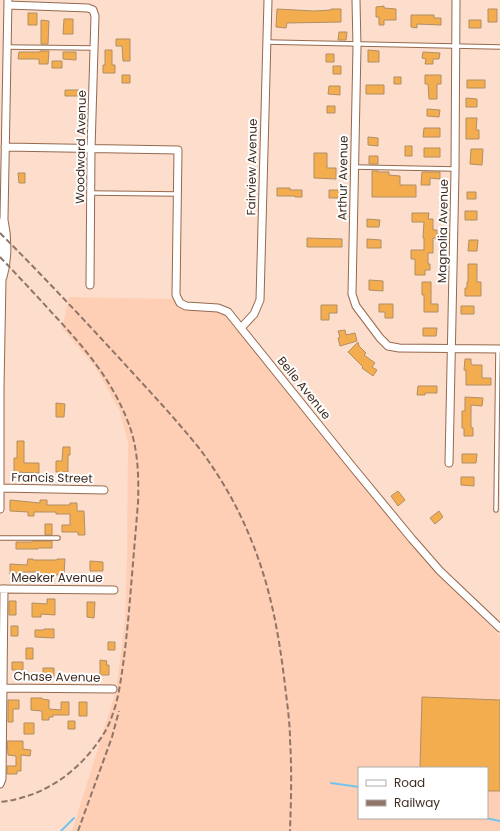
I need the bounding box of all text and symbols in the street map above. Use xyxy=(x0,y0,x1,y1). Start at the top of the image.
street label: Woodward Avenue xyxy=(71,90,90,204)
street label: Fairview Avenue xyxy=(242,118,261,216)
street label: Arthur Avenue xyxy=(333,135,352,221)
street label: Magnolia Avenue xyxy=(433,179,452,283)
street label: Belle Avenue xyxy=(274,353,335,423)
street label: Francis Street xyxy=(11,468,93,487)
street label: Meeker Avenue xyxy=(11,569,103,586)
street label: Chase Avenue xyxy=(13,667,101,686)
legend xyxy=(358,767,488,819)
text: Road xyxy=(394,774,425,791)
text: Railway xyxy=(394,794,440,811)

